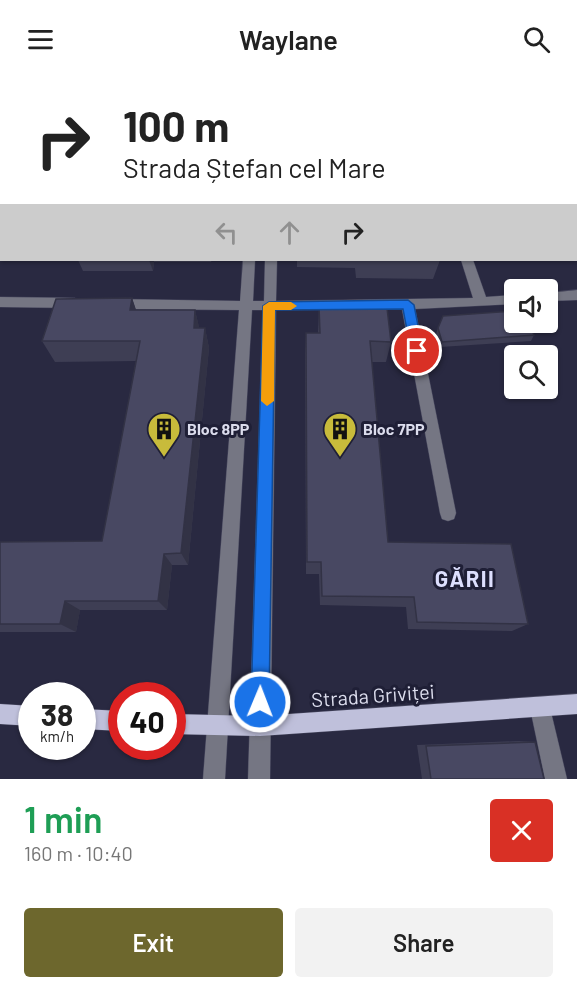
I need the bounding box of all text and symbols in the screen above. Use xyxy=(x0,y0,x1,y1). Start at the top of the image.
icon: menu xyxy=(24,23,57,56)
text: Waylane xyxy=(239,23,338,55)
icon: search xyxy=(520,23,553,56)
text: 100 m xyxy=(123,100,229,150)
icon: right xyxy=(24,102,102,180)
text: Strada Ștefan cel Mare xyxy=(123,151,386,183)
icon: left xyxy=(210,216,243,249)
icon: ahead xyxy=(273,216,306,249)
icon: right xyxy=(336,216,369,249)
map controls xyxy=(504,279,558,399)
button: sound xyxy=(504,279,558,333)
pin xyxy=(391,325,442,376)
icon: arrive xyxy=(400,334,433,367)
button: search xyxy=(504,345,558,399)
building icon: Bloc 8PP xyxy=(146,411,182,458)
building icon: Bloc 7PP xyxy=(322,411,358,458)
place label: Bloc 8PP xyxy=(187,419,250,438)
place label: Bloc 7PP xyxy=(363,419,425,438)
district label: GĂRII xyxy=(435,565,495,591)
position arrow xyxy=(228,670,292,734)
street label: Strada Griviței xyxy=(310,679,435,711)
speed limit sign: 40 xyxy=(108,682,186,760)
text: 38 xyxy=(41,696,73,732)
text: km/h xyxy=(40,727,74,745)
text: 1 min xyxy=(24,797,103,840)
button: close xyxy=(490,799,553,862)
text: 160 m · 10:40 xyxy=(24,841,133,865)
button: Exit xyxy=(24,908,283,977)
button: Share xyxy=(295,908,553,977)

